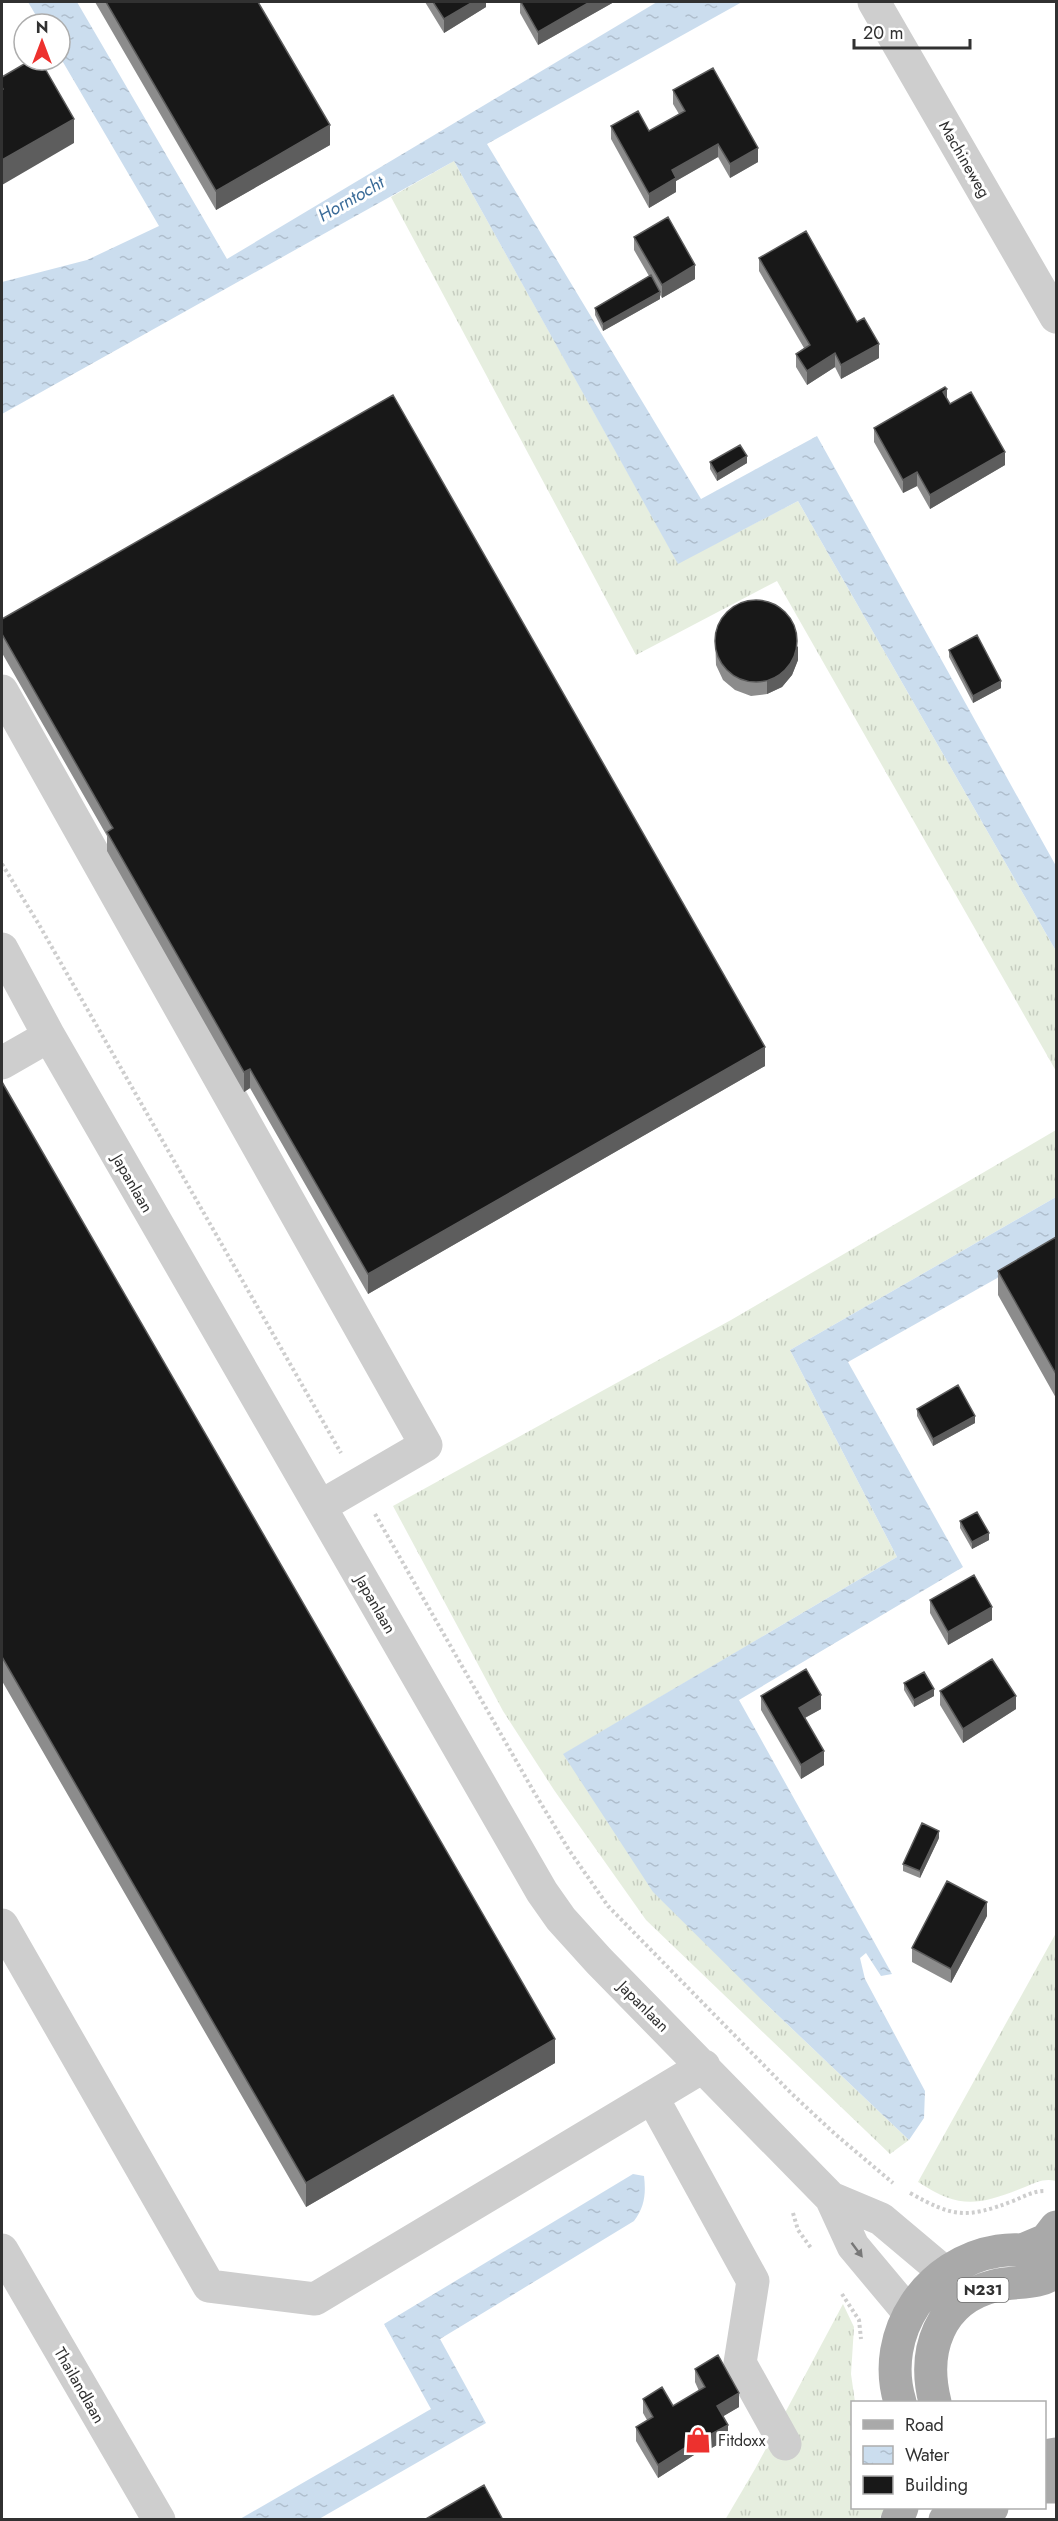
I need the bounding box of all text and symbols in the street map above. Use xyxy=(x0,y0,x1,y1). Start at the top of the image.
north arrow xyxy=(12,12,72,72)
scale bar xyxy=(854,12,970,50)
text: N xyxy=(36,16,48,39)
text: 20 m xyxy=(863,20,903,46)
street label: Machineweg xyxy=(933,117,996,202)
water label: Horntocht xyxy=(313,169,391,228)
street label: Japanlaan xyxy=(106,1148,159,1217)
street label: Japanlaan xyxy=(349,1569,402,1638)
street label: Japanlaan xyxy=(611,1974,674,2037)
one-way arrow xyxy=(851,2242,864,2258)
road number: N231 xyxy=(958,2278,1008,2302)
street label: Thailandlaan xyxy=(49,2343,111,2427)
legend xyxy=(851,2401,1046,2509)
text: Road xyxy=(905,2412,944,2438)
shop icon: Fitdoxx xyxy=(683,2425,713,2455)
place label: Fitdoxx xyxy=(718,2429,766,2452)
text: Water xyxy=(905,2442,950,2468)
text: Building xyxy=(905,2472,968,2498)

